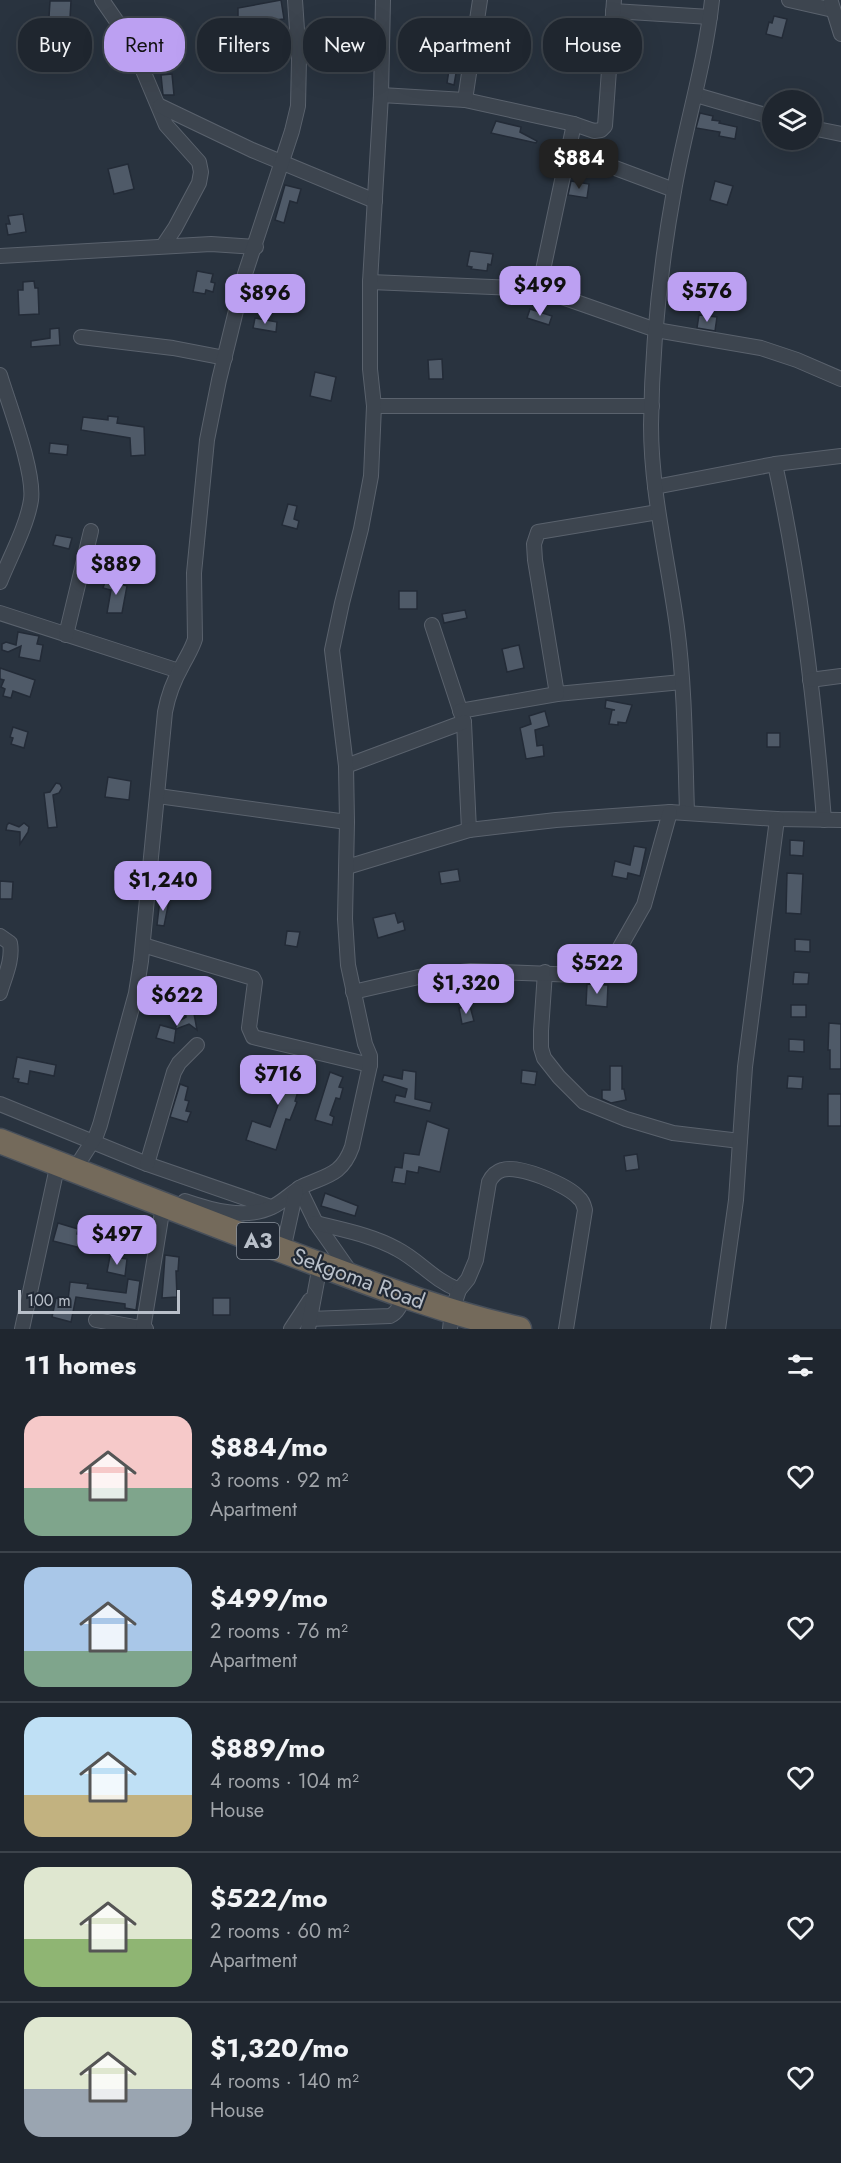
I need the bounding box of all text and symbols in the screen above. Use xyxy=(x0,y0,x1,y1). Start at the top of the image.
chip: Buy xyxy=(18,18,92,72)
chip: Rent xyxy=(104,18,185,72)
chip: Filters xyxy=(197,18,291,72)
chip: New xyxy=(303,18,386,72)
chip: Apartment xyxy=(398,18,531,72)
chip: House xyxy=(543,18,642,72)
map controls xyxy=(762,90,822,150)
button: layers xyxy=(762,90,822,150)
pin: $884 xyxy=(543,139,615,190)
text: $884 xyxy=(553,144,605,173)
pin: $499 xyxy=(504,266,576,317)
text: $499 xyxy=(513,271,567,300)
pin: $576 xyxy=(671,272,743,323)
pin: $896 xyxy=(229,274,301,325)
text: $576 xyxy=(682,277,732,306)
text: $896 xyxy=(239,279,291,308)
pin: $889 xyxy=(80,545,152,596)
text: $889 xyxy=(91,550,141,579)
pin: $1,240 xyxy=(114,861,212,912)
text: $1,240 xyxy=(128,866,198,895)
pin: $522 xyxy=(561,944,633,995)
text: $522 xyxy=(571,949,623,978)
pin: $1,320 xyxy=(417,964,515,1015)
text: $1,320 xyxy=(432,969,500,998)
pin: $622 xyxy=(141,976,213,1027)
text: $622 xyxy=(151,981,203,1010)
pin: $716 xyxy=(242,1055,314,1106)
text: $716 xyxy=(254,1060,302,1089)
pin: $497 xyxy=(81,1215,153,1266)
text: $497 xyxy=(91,1220,143,1249)
road number: A3 xyxy=(237,1223,279,1259)
street label: Sekgoma Road xyxy=(288,1239,430,1317)
scale bar xyxy=(18,1287,180,1314)
text: 100 m xyxy=(27,1289,71,1312)
text: 11 homes xyxy=(24,1346,136,1384)
icon: filters xyxy=(784,1349,817,1382)
text: $884/mo xyxy=(210,1428,328,1466)
icon: home xyxy=(72,1440,144,1512)
icon: heart xyxy=(784,1460,817,1493)
text: 3 rooms · 92 m² xyxy=(210,1466,348,1495)
text: Apartment xyxy=(210,1495,297,1524)
text: $499/mo xyxy=(210,1579,328,1617)
icon: home xyxy=(72,1591,144,1663)
icon: heart xyxy=(784,1611,817,1644)
text: 2 rooms · 76 m² xyxy=(210,1617,348,1646)
text: Apartment xyxy=(210,1646,297,1675)
text: $889/mo xyxy=(210,1729,325,1767)
icon: home xyxy=(72,1741,144,1813)
icon: heart xyxy=(784,1761,817,1794)
text: 4 rooms · 104 m² xyxy=(210,1767,359,1796)
text: House xyxy=(210,1796,264,1825)
text: $522/mo xyxy=(210,1879,328,1917)
icon: home xyxy=(72,1891,144,1963)
icon: heart xyxy=(784,1911,817,1944)
text: 2 rooms · 60 m² xyxy=(210,1917,349,1946)
text: Apartment xyxy=(210,1946,297,1975)
text: $1,320/mo xyxy=(210,2029,349,2067)
icon: home xyxy=(72,2041,144,2113)
icon: heart xyxy=(784,2061,817,2094)
text: 4 rooms · 140 m² xyxy=(210,2067,359,2096)
text: House xyxy=(210,2096,264,2125)

